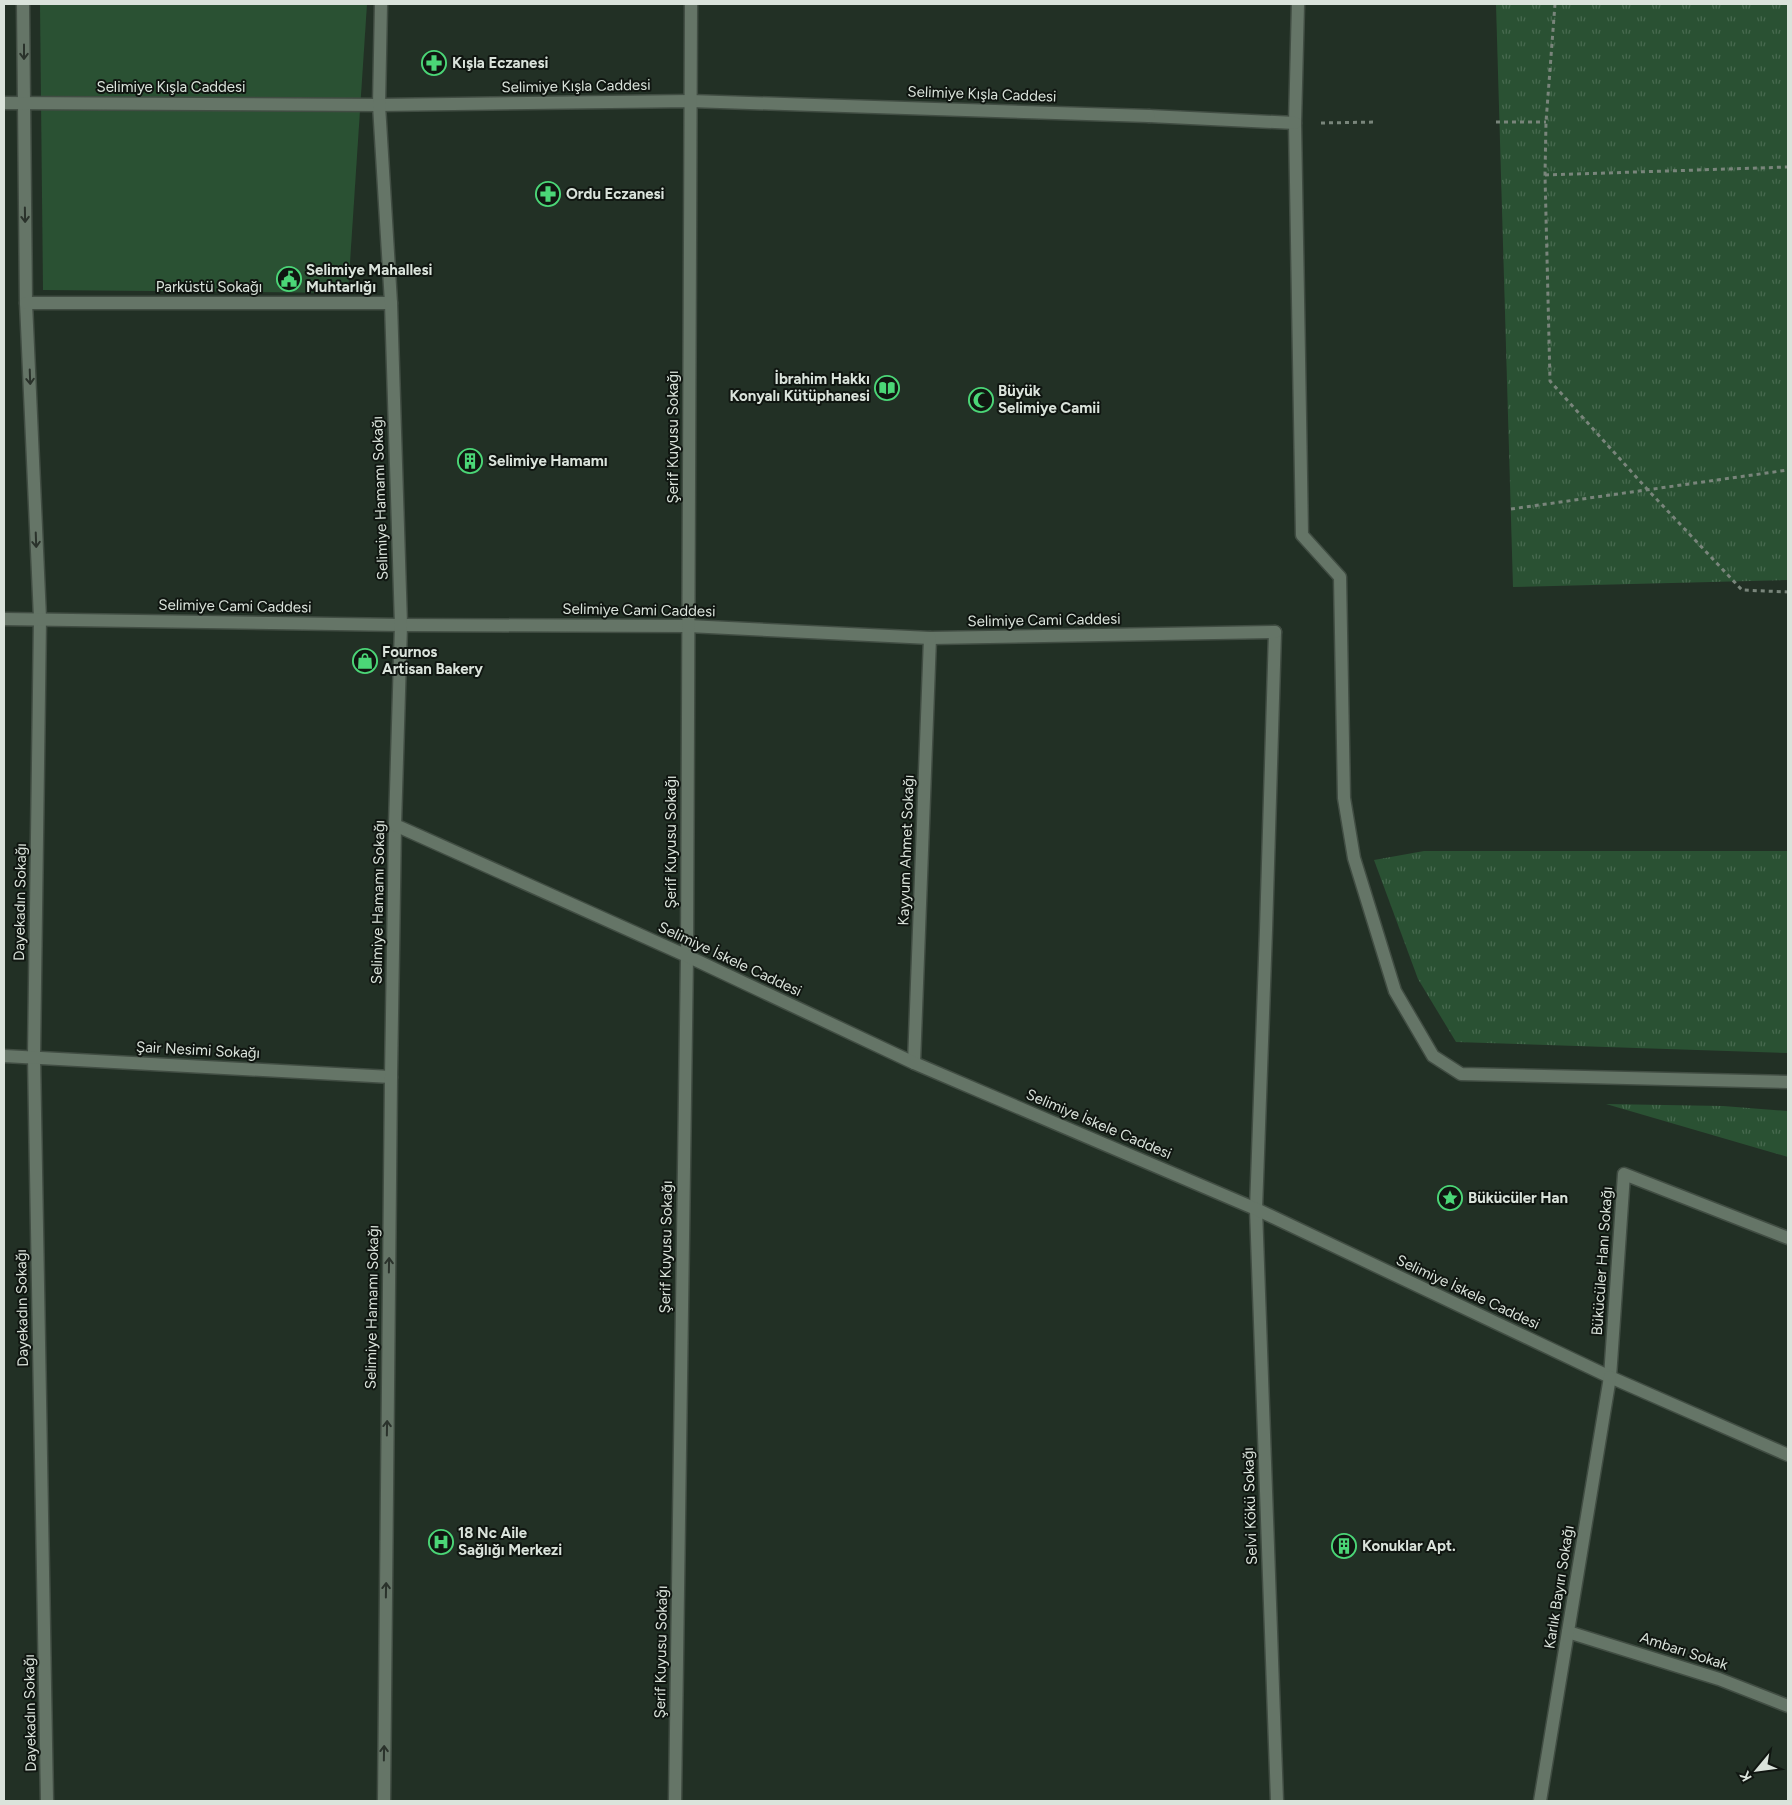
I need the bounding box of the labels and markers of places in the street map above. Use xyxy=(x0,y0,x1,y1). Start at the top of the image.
pharmacy icon: Kışla Eczanesi xyxy=(421,50,447,76)
place label: Kışla Eczanesi xyxy=(452,54,548,72)
pharmacy icon: Ordu Eczanesi xyxy=(535,181,561,207)
place label: Ordu Eczanesi xyxy=(566,185,665,203)
place label: Selimiye Mahallesi Muhtarlığı xyxy=(306,261,432,296)
public building icon: Selimiye Mahallesi Muhtarlığı xyxy=(276,266,302,292)
place label: İbrahim Hakkı Konyalı Kütüphanesi xyxy=(730,369,870,405)
library icon: İbrahim Hakkı Konyalı Kütüphanesi xyxy=(874,375,900,401)
place label: Büyük Selimiye Camii xyxy=(998,382,1100,417)
mosque icon: Büyük Selimiye Camii xyxy=(968,387,994,413)
building icon: Selimiye Hamamı xyxy=(457,448,483,474)
place label: Selimiye Hamamı xyxy=(488,452,608,470)
place label: Fournos Artisan Bakery xyxy=(382,643,483,678)
shop icon: Fournos Artisan Bakery xyxy=(352,648,378,674)
place icon: Bükücüler Han xyxy=(1437,1185,1463,1211)
place label: Bükücüler Han xyxy=(1468,1189,1568,1207)
place label: 18 Nc Aile Sağlığı Merkezi xyxy=(458,1524,562,1559)
hospital icon: 18 Nc Aile Sağlığı Merkezi xyxy=(428,1529,454,1555)
building icon: Konuklar Apt. xyxy=(1331,1533,1357,1559)
place label: Konuklar Apt. xyxy=(1362,1537,1456,1555)

